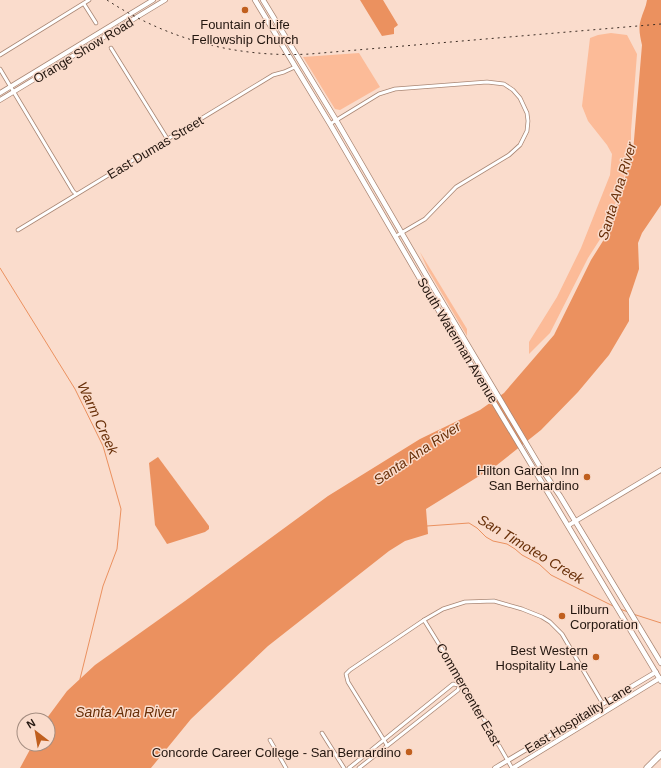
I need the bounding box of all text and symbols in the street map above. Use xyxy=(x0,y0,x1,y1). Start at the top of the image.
marker: Fountain of Life Fellowship Church xyxy=(240,5,250,15)
street label: Orange Show Road xyxy=(30,15,136,86)
place label: Fountain of Life Fellowship Church xyxy=(192,17,298,47)
street label: East Dumas Street xyxy=(105,113,206,182)
water label: Santa Ana River xyxy=(595,139,640,242)
street label: South Waterman Avenue xyxy=(414,275,501,406)
water label: Warm Creek xyxy=(74,379,122,458)
water label: Santa Ana River xyxy=(370,417,465,488)
place label: Hilton Garden Inn San Bernardino xyxy=(477,463,579,493)
marker: Hilton Garden Inn San Bernardino xyxy=(582,472,592,482)
water label: San Timoteo Creek xyxy=(475,511,588,587)
place label: Lilburn Corporation xyxy=(570,602,638,632)
marker: Lilburn Corporation xyxy=(557,611,567,621)
street label: Commercenter East xyxy=(433,640,504,748)
place label: Best Western Hospitality Lane xyxy=(496,643,588,673)
marker: Best Western Hospitality Lane xyxy=(591,652,601,662)
street label: East Hospitality Lane xyxy=(522,681,634,756)
water label: Santa Ana River xyxy=(75,704,178,720)
north arrow xyxy=(16,712,56,752)
text: N xyxy=(24,716,37,731)
place label: Concorde Career College - San Bernardino xyxy=(152,745,401,760)
marker: Concorde Career College - San Bernardino xyxy=(404,747,414,757)

